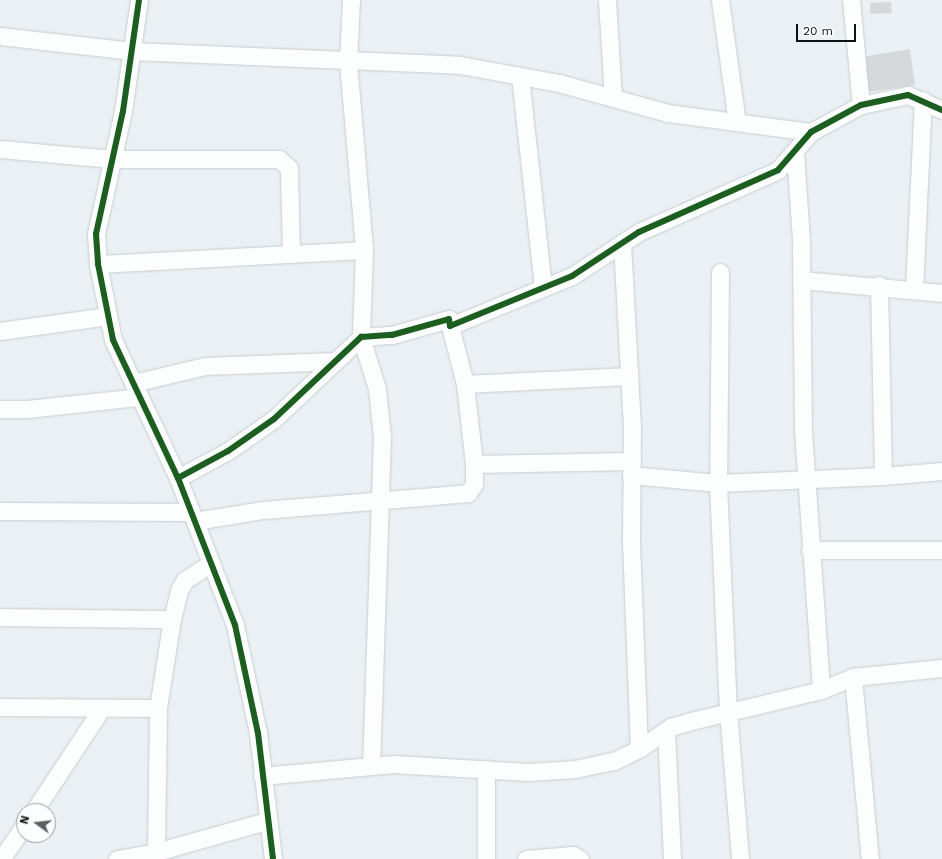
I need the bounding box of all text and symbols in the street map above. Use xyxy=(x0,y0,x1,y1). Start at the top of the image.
scale bar xyxy=(798,16,858,42)
text: 20 m xyxy=(803,24,833,38)
north arrow xyxy=(16,803,56,843)
text: N xyxy=(18,814,32,826)

